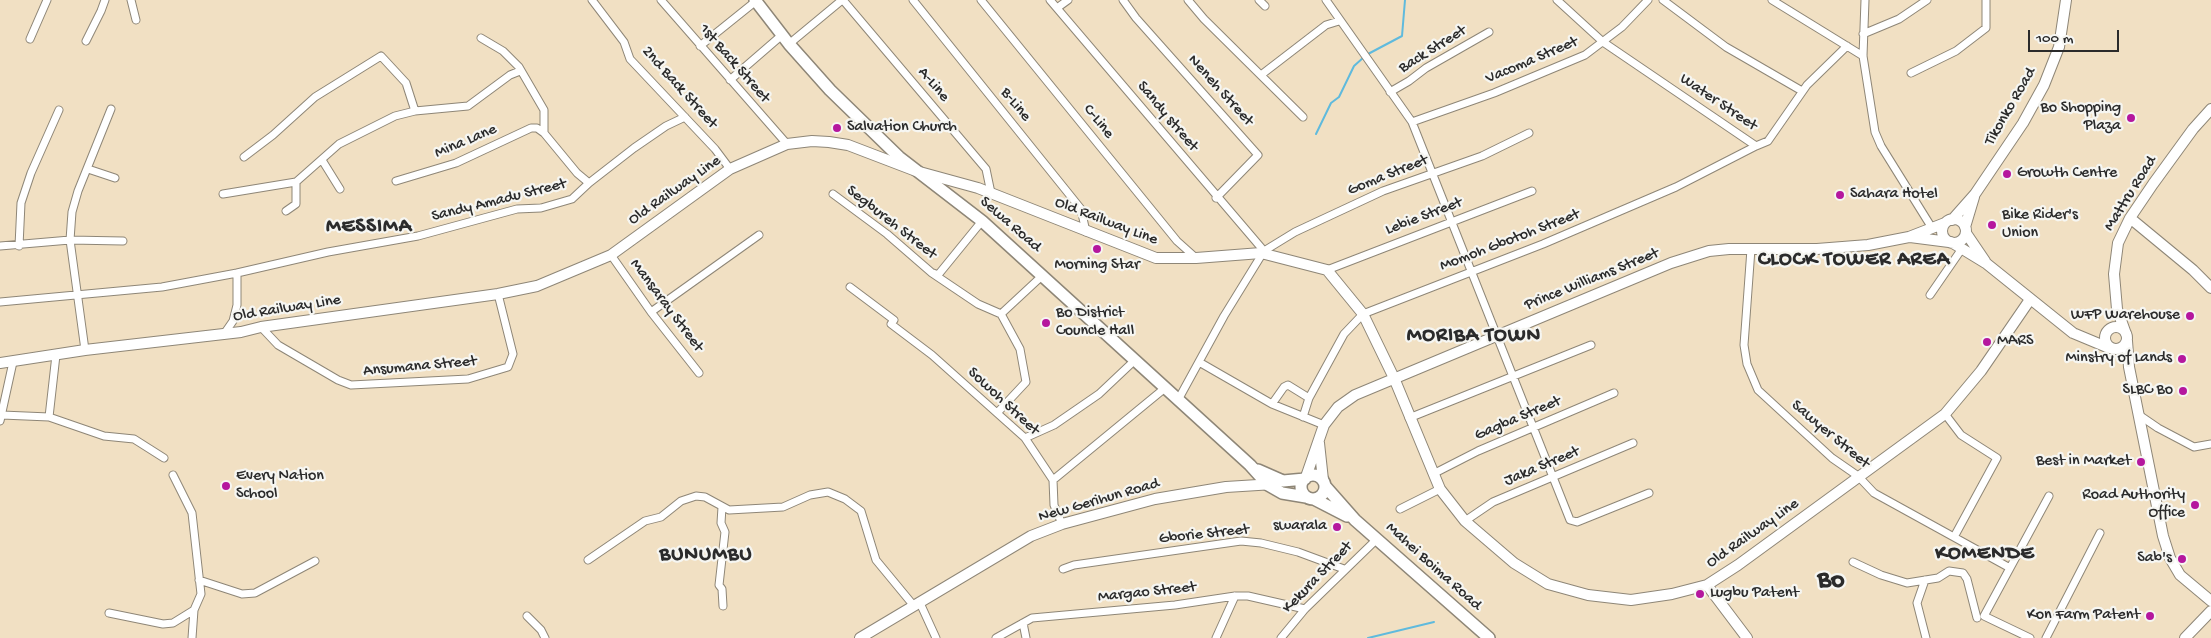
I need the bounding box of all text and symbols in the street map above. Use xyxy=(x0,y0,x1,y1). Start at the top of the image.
street label: 1st Back Street xyxy=(694,20,774,108)
scale bar xyxy=(2031,20,2122,52)
street label: Back Street xyxy=(1396,22,1470,78)
text: 100 m xyxy=(2036,30,2073,48)
street label: Vacoma Street xyxy=(1483,33,1581,89)
street label: 2nd Back Street xyxy=(637,43,721,133)
street label: Neneh Street xyxy=(1183,51,1257,131)
street label: A-Line xyxy=(913,64,953,106)
street label: Tikonko Road xyxy=(1981,65,2041,149)
street label: Water Street xyxy=(1676,70,1760,136)
street label: Sandy street xyxy=(1132,78,1202,156)
street label: B-Line xyxy=(995,84,1035,126)
place label: Bo Shopping Plaza xyxy=(2040,99,2121,137)
street label: C-Line xyxy=(1078,101,1118,143)
marker: Bo Shopping Plaza xyxy=(2125,112,2137,124)
place label: Salvation Church xyxy=(847,118,957,138)
street label: Mina Lane xyxy=(432,120,500,164)
marker: Salvation Church xyxy=(831,122,843,134)
street label: Goma Street xyxy=(1345,151,1431,201)
street label: Old Railway Line xyxy=(625,152,725,230)
street label: Mattru Road xyxy=(2100,153,2162,235)
place label: Growth Centre xyxy=(2017,164,2117,184)
marker: Growth Centre xyxy=(2001,168,2013,180)
street label: Sandy Amadu Street xyxy=(430,175,568,227)
street label: Segbureh Street xyxy=(842,182,940,264)
place label: Sahara Hotel xyxy=(1850,185,1938,205)
marker: Sahara Hotel xyxy=(1834,189,1846,201)
street label: Sewa Road xyxy=(975,193,1045,257)
street label: Old Railway Line xyxy=(1052,194,1160,250)
street label: Lebie Street xyxy=(1383,194,1465,240)
street label: Momoh Gbotoh Street xyxy=(1437,205,1583,277)
place label: Bike Rider's Union xyxy=(2002,206,2078,244)
district label: MESSIMA xyxy=(325,215,413,241)
marker: Bike Rider's Union xyxy=(1986,219,1998,231)
marker: Morning Star xyxy=(1091,243,1103,255)
street label: Prince Williams Street xyxy=(1522,244,1662,316)
district label: CLOCK TOWER AREA xyxy=(1756,248,1952,274)
street label: Mansaray Street xyxy=(625,256,707,356)
place label: Morning Star xyxy=(1054,256,1140,276)
street label: Old Railway Line xyxy=(232,291,342,327)
place label: Bo District Councle Hall xyxy=(1056,304,1134,342)
place label: WFP Warehouse xyxy=(2071,306,2180,326)
marker: WFP Warehouse xyxy=(2184,310,2196,322)
marker: Bo District Councle Hall xyxy=(1040,317,1052,329)
district label: MORIBA TOWN xyxy=(1405,324,1543,350)
place label: MARS xyxy=(1997,332,2033,352)
marker: MARS xyxy=(1981,336,1993,348)
place label: Minstry of Lands xyxy=(2065,349,2172,369)
street label: Ansumana Street xyxy=(363,352,477,382)
marker: Minstry of Lands xyxy=(2176,353,2188,365)
street label: Sowoh Street xyxy=(963,364,1043,440)
place label: SLBC Bo xyxy=(2123,381,2173,401)
marker: SLBC Bo xyxy=(2177,385,2189,397)
street label: Gagba Street xyxy=(1472,392,1564,446)
street label: Sawyer Street xyxy=(1787,396,1873,474)
street label: Jaka Street xyxy=(1502,443,1582,491)
place label: Best in Market xyxy=(2036,452,2131,472)
marker: Best in Market xyxy=(2135,456,2147,468)
place label: Every Nation School xyxy=(236,467,324,505)
street label: New Gerihun Road xyxy=(1036,475,1162,527)
marker: Every Nation School xyxy=(220,480,232,492)
place label: Road Authority Office xyxy=(2082,486,2185,524)
street label: Old Railway Line xyxy=(1703,495,1803,573)
marker: Road Authority Office xyxy=(2189,499,2201,511)
place label: swarala xyxy=(1273,517,1327,537)
street label: Mahei Boima Road xyxy=(1381,519,1485,615)
street label: Gborie Street xyxy=(1158,521,1250,549)
marker: swarala xyxy=(1331,521,1343,533)
street label: Kekura Street xyxy=(1279,538,1357,618)
district label: KOMENDE xyxy=(1934,542,2036,568)
district label: BUNUMBU xyxy=(659,543,753,569)
place label: Sab's xyxy=(2137,549,2172,569)
marker: Sab's xyxy=(2176,553,2188,565)
district label: Bo xyxy=(1818,566,1844,598)
street label: Margao Street xyxy=(1097,578,1197,608)
place label: Lugbu Patent xyxy=(1710,584,1799,604)
marker: Lugbu Patent xyxy=(1694,588,1706,600)
place label: Kon Farm Patent xyxy=(2027,606,2140,626)
marker: Kon Farm Patent xyxy=(2144,610,2156,622)

